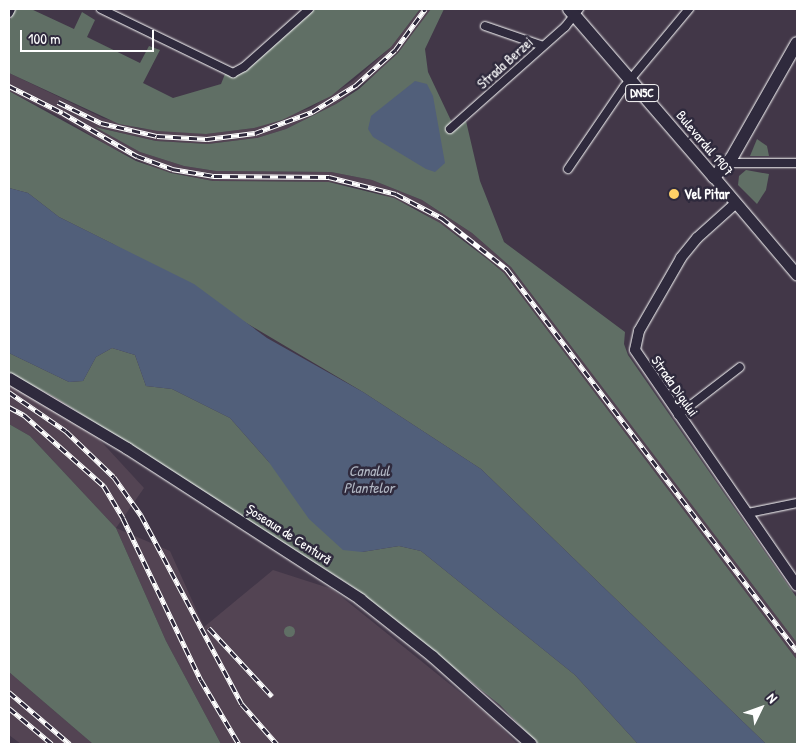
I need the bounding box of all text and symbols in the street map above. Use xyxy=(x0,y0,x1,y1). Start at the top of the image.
scale bar xyxy=(22,20,156,52)
text: 100 m xyxy=(28,28,61,49)
street label: Strada Berzei xyxy=(474,34,536,92)
road number: DN5C xyxy=(624,84,660,102)
street label: Bulevardul 1907 xyxy=(673,107,737,179)
place label: Vel Pitar xyxy=(684,186,730,202)
marker: Vel Pitar xyxy=(668,188,680,200)
street label: Strada Digului xyxy=(648,352,702,420)
water label: Canalul Plantelor xyxy=(344,461,394,496)
street label: Șoseaua de Centură xyxy=(243,500,335,568)
north arrow xyxy=(736,683,786,733)
text: N xyxy=(763,688,782,707)

